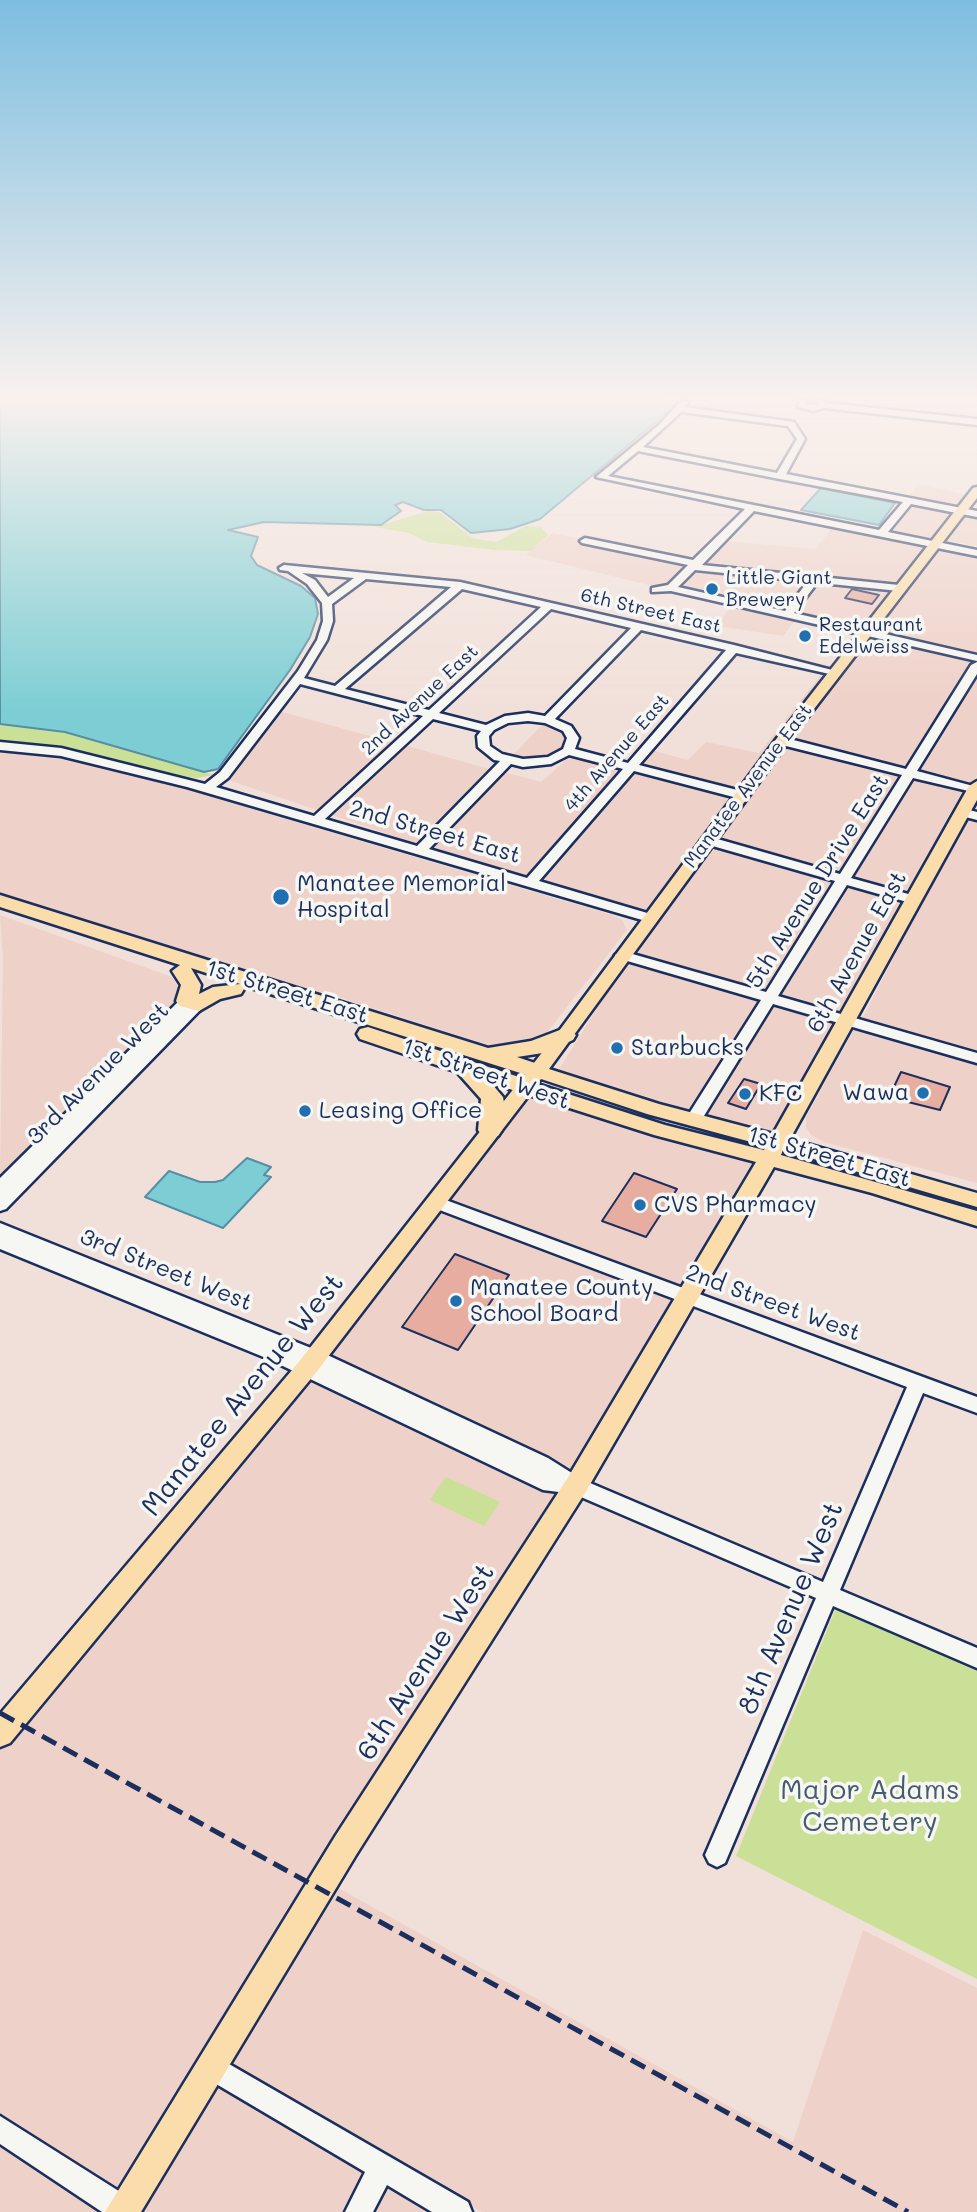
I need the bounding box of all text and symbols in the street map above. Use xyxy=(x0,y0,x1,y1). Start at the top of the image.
place label: Little Giant Brewery xyxy=(726,567,832,611)
marker: Little Giant Brewery xyxy=(704,581,720,597)
street label: 6th Street East xyxy=(579,584,723,638)
place label: Restaurant Edelweiss xyxy=(819,614,923,658)
marker: Restaurant Edelweiss xyxy=(797,628,813,644)
street label: 2nd Avenue East xyxy=(357,640,483,760)
street label: 4th Avenue East xyxy=(560,690,674,816)
street label: Manatee Avenue East xyxy=(679,699,817,873)
street label: 5th Avenue Drive East xyxy=(741,769,895,993)
street label: 2nd Street East xyxy=(346,794,524,870)
street label: 6th Avenue East xyxy=(801,867,913,1037)
place label: Manatee Memorial Hospital xyxy=(297,870,506,924)
marker: Manatee Memorial Hospital xyxy=(271,887,291,907)
street label: 1st Street East xyxy=(202,954,372,1030)
street label: 3rd Avenue West xyxy=(21,997,175,1151)
street label: 1st Street West xyxy=(399,1032,573,1116)
place label: Starbucks xyxy=(631,1034,744,1062)
marker: Starbucks xyxy=(609,1040,625,1056)
place label: Wawa xyxy=(842,1079,909,1107)
place label: KFC xyxy=(759,1080,802,1108)
marker: Wawa xyxy=(915,1085,931,1101)
marker: KFC xyxy=(737,1086,753,1102)
place label: Leasing Office xyxy=(319,1097,482,1125)
marker: Leasing Office xyxy=(297,1103,313,1119)
street label: 1st Street East xyxy=(744,1121,914,1193)
place label: CVS Pharmacy xyxy=(654,1191,817,1219)
marker: CVS Pharmacy xyxy=(632,1197,648,1213)
street label: 3rd Street West xyxy=(76,1223,256,1317)
street label: 2nd Street West xyxy=(682,1259,864,1347)
street label: Manatee Avenue West xyxy=(135,1267,351,1523)
place label: Manatee County School Board xyxy=(470,1274,653,1328)
marker: Manatee County School Board xyxy=(448,1293,464,1309)
street label: 8th Avenue West xyxy=(731,1497,851,1719)
street label: 6th Avenue West xyxy=(350,1557,502,1767)
park label: Major Adams Cemetery xyxy=(780,1773,960,1839)

